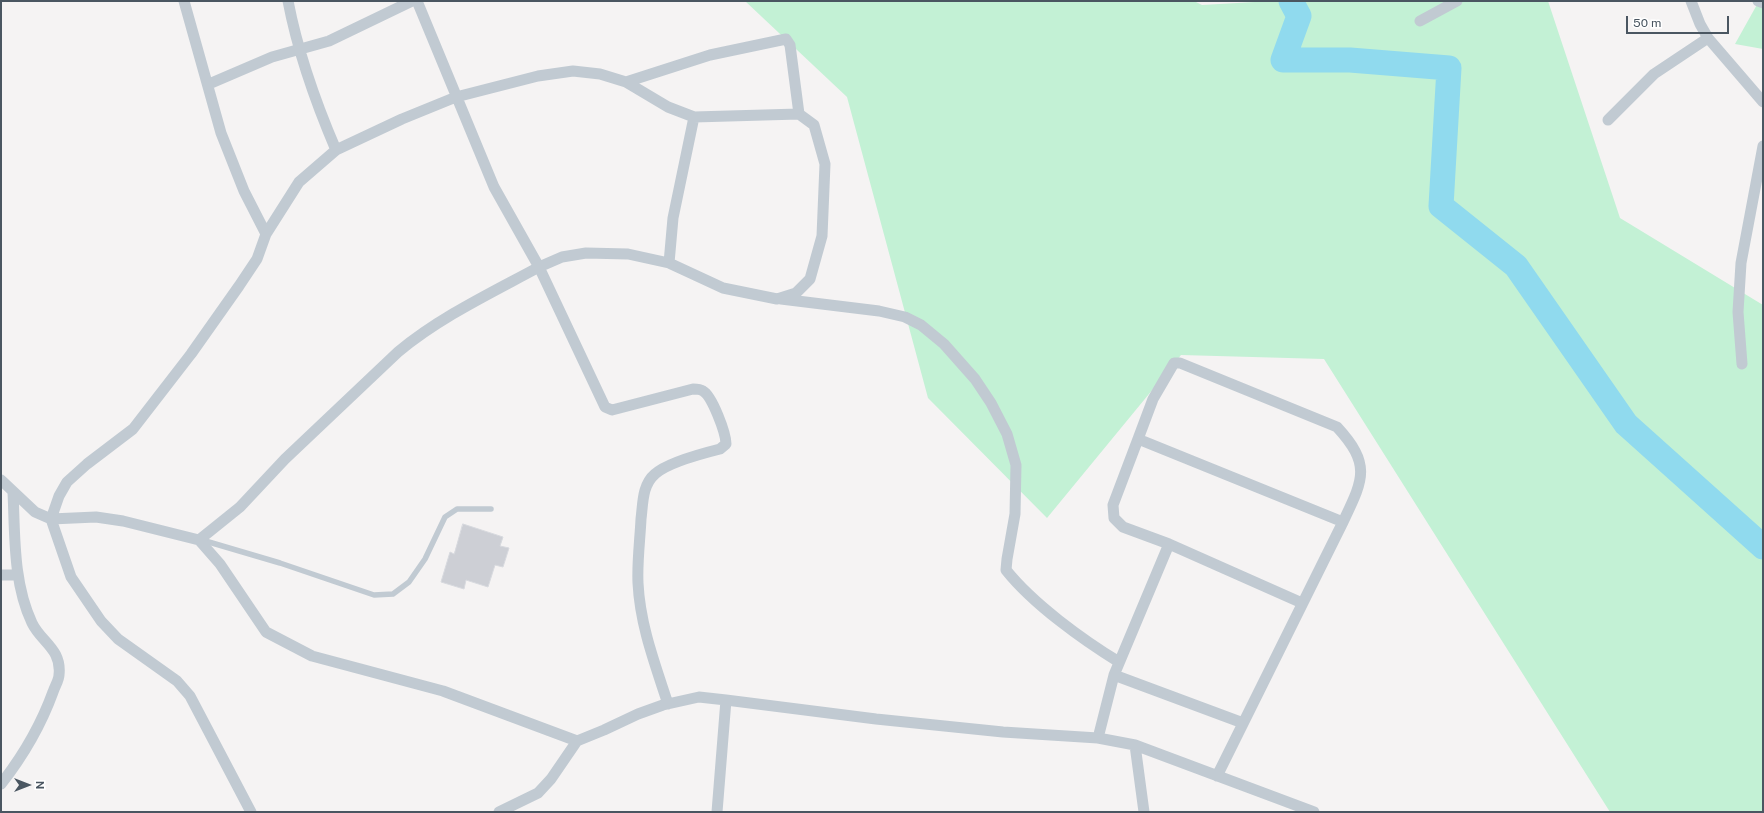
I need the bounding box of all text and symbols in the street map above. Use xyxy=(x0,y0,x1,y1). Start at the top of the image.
scale bar xyxy=(1628,8,1731,34)
text: 50 m xyxy=(1633,16,1661,30)
north arrow xyxy=(8,765,48,805)
text: N xyxy=(34,781,46,789)

